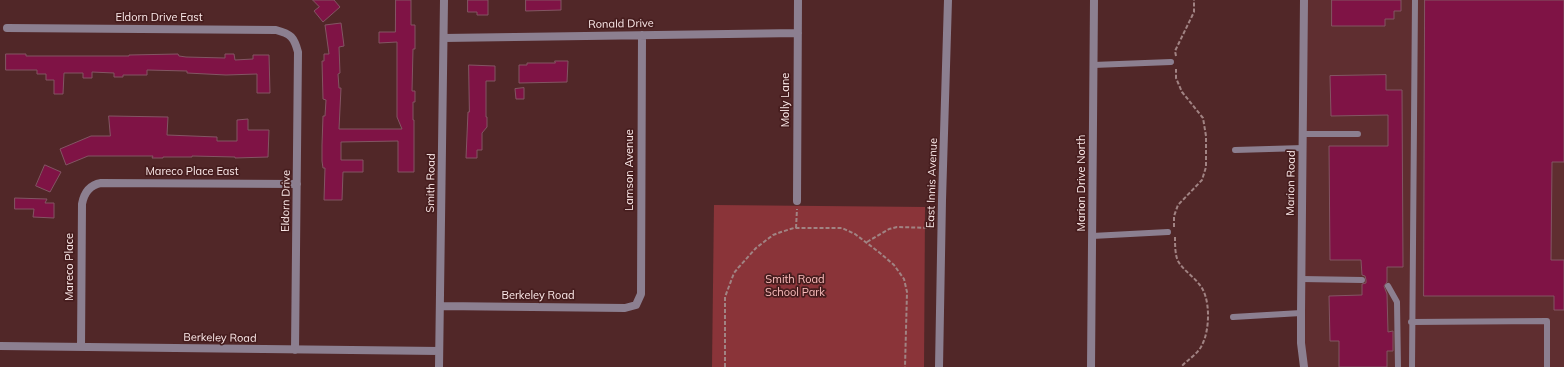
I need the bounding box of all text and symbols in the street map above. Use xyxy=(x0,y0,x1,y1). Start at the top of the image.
street label: Eldorn Drive East xyxy=(116,11,202,25)
street label: Ronald Drive xyxy=(588,17,654,31)
street label: Molly Lane xyxy=(779,73,793,127)
street label: Lamson Avenue xyxy=(623,129,637,211)
street label: Marion Drive North xyxy=(1075,135,1089,231)
street label: East Innis Avenue xyxy=(924,138,940,228)
street label: Marion Road xyxy=(1284,150,1298,216)
street label: Smith Road xyxy=(424,153,438,213)
street label: Mareco Place East xyxy=(145,165,239,179)
street label: Eldorn Drive xyxy=(279,170,293,232)
street label: Mareco Place xyxy=(63,233,77,301)
park label: Smith Road School Park xyxy=(765,273,825,299)
street label: Berkeley Road xyxy=(501,289,575,303)
street label: Berkeley Road xyxy=(183,331,257,345)

